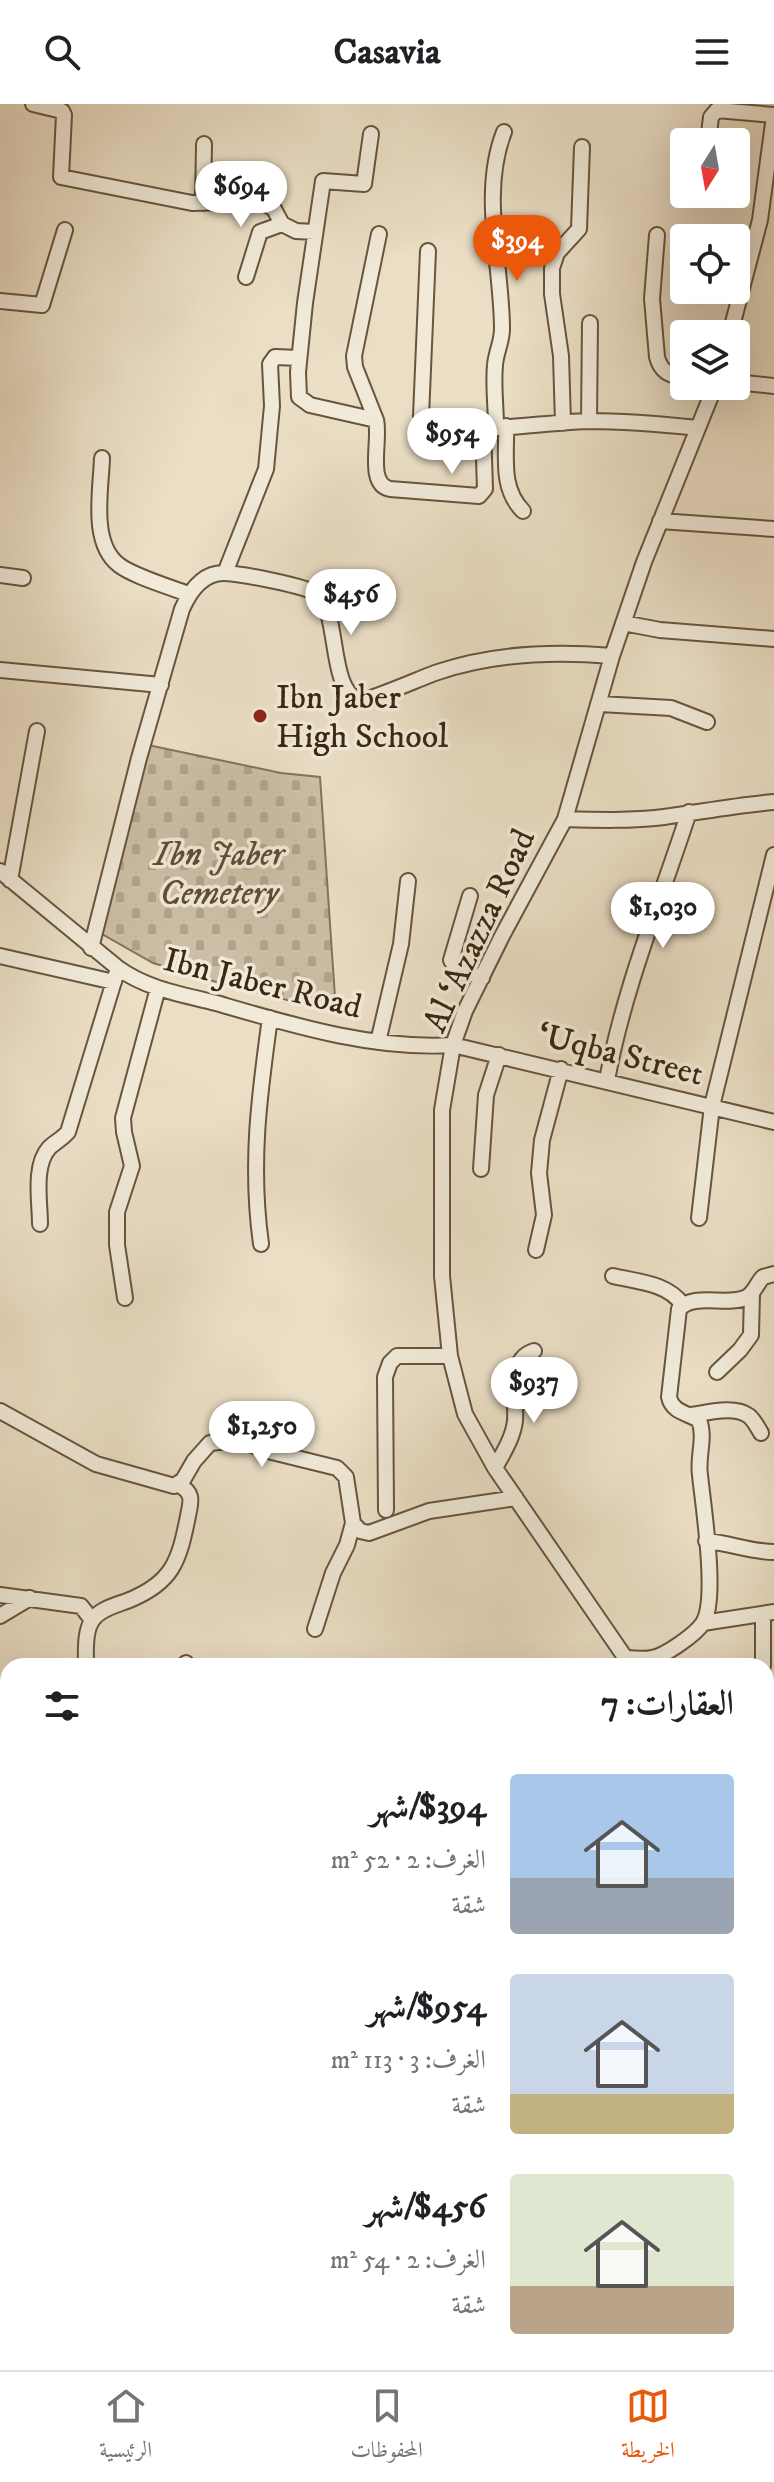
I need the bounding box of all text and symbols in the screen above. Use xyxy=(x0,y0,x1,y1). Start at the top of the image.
icon: search xyxy=(40,30,84,74)
text: Casavia xyxy=(334,30,440,75)
icon: menu xyxy=(690,30,734,74)
north arrow xyxy=(670,128,750,208)
map controls xyxy=(670,128,750,400)
pin: $694 xyxy=(194,161,288,229)
text: $694 xyxy=(213,170,269,203)
pin: $394 xyxy=(470,215,564,283)
text: $394 xyxy=(491,224,543,257)
button: locate xyxy=(670,224,750,304)
button: layers xyxy=(670,320,750,400)
pin: $954 xyxy=(405,408,499,476)
text: $954 xyxy=(425,417,479,450)
pin: $456 xyxy=(304,569,398,637)
text: $456 xyxy=(323,578,379,611)
place label: Ibn Jaber High School xyxy=(276,677,449,758)
marker: Ibn Jaber High School xyxy=(251,707,269,725)
street label: Al ‘Azazza Road xyxy=(414,823,545,1039)
park label: Ibn Jaber Cemetery xyxy=(152,834,287,915)
pin: $1,030 xyxy=(598,882,728,950)
text: $1,030 xyxy=(629,891,697,924)
street label: Ibn Jaber Road xyxy=(159,939,366,1029)
street label: ‘Uqba Street xyxy=(533,1014,708,1096)
pin: $937 xyxy=(487,1357,581,1425)
text: $937 xyxy=(509,1366,559,1399)
pin: $1,250 xyxy=(197,1401,327,1469)
text: $1,250 xyxy=(227,1410,297,1443)
text: العقارات: 7 xyxy=(601,1683,734,1725)
icon: filters xyxy=(40,1684,84,1728)
text: $394/شهر xyxy=(370,1786,486,1828)
icon: home xyxy=(574,1806,670,1902)
text: الغرف: 2 · 52 m² xyxy=(331,1844,486,1877)
text: شقة xyxy=(452,1889,486,1922)
text: $954/شهر xyxy=(368,1986,486,2028)
icon: home xyxy=(574,2006,670,2102)
text: الغرف: 3 · 113 m² xyxy=(331,2044,486,2077)
text: شقة xyxy=(452,2089,486,2122)
text: $456/شهر xyxy=(365,2186,486,2228)
icon: home xyxy=(574,2206,670,2302)
text: الغرف: 2 · 54 m² xyxy=(330,2244,486,2277)
text: شقة xyxy=(452,2289,486,2322)
tab: الرئيسية xyxy=(99,2384,152,2471)
tab: المحفوظات xyxy=(350,2384,423,2471)
tab: الخريطة xyxy=(621,2384,675,2471)

